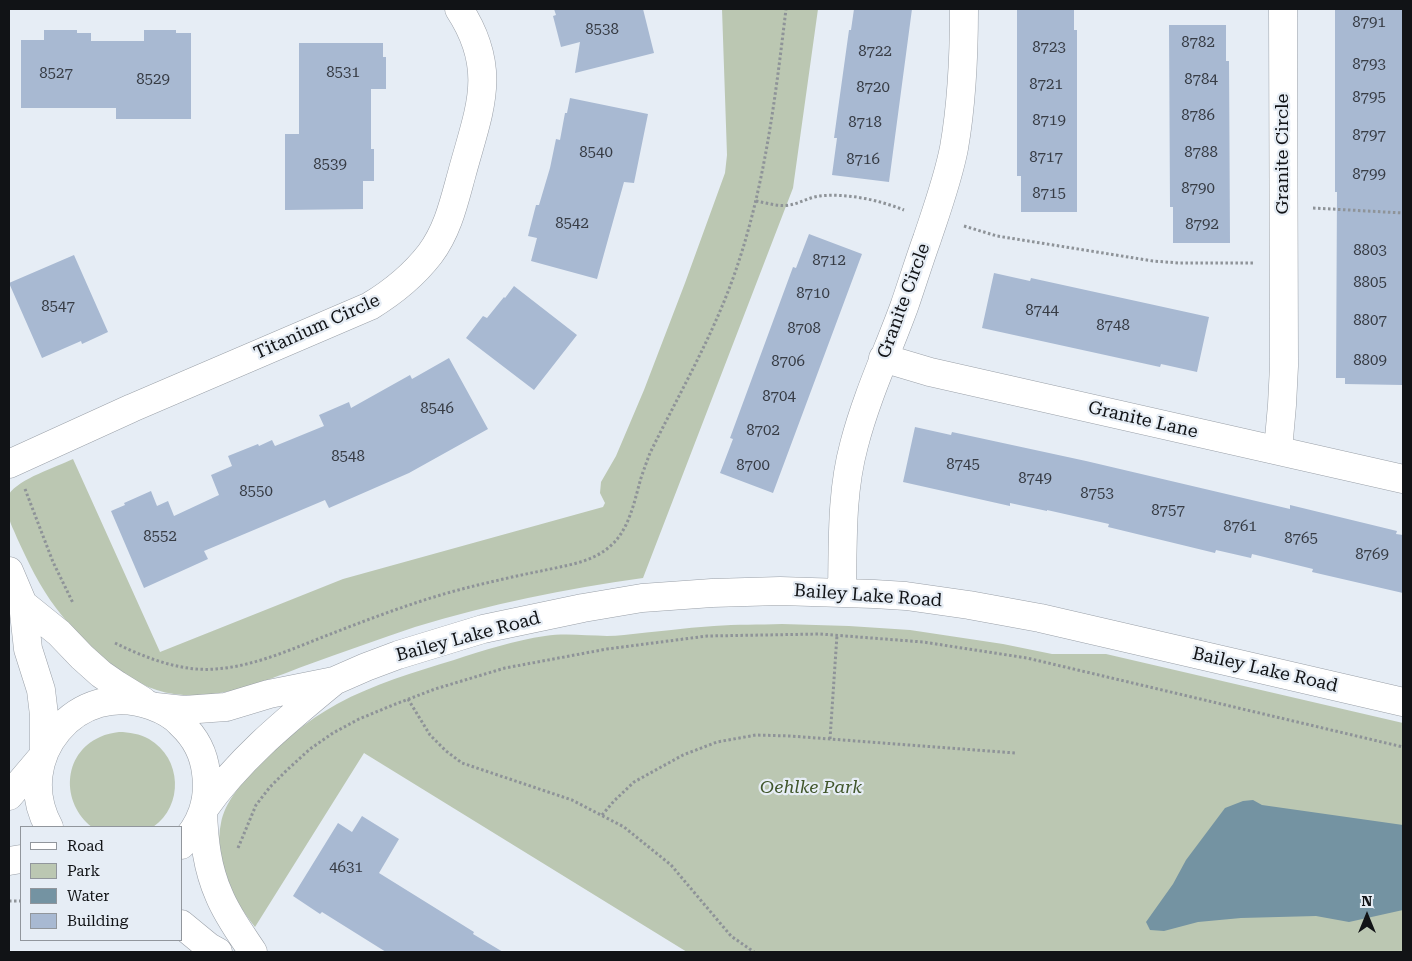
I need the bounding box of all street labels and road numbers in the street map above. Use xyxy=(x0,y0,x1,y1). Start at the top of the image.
street label: Granite Circle xyxy=(1272,94,1294,214)
street label: Granite Circle xyxy=(873,240,935,362)
street label: Titanium Circle xyxy=(251,290,383,364)
street label: Granite Lane xyxy=(1086,397,1200,443)
street label: Bailey Lake Road xyxy=(793,580,943,612)
street label: Bailey Lake Road xyxy=(393,607,543,667)
street label: Bailey Lake Road xyxy=(1190,643,1340,697)

